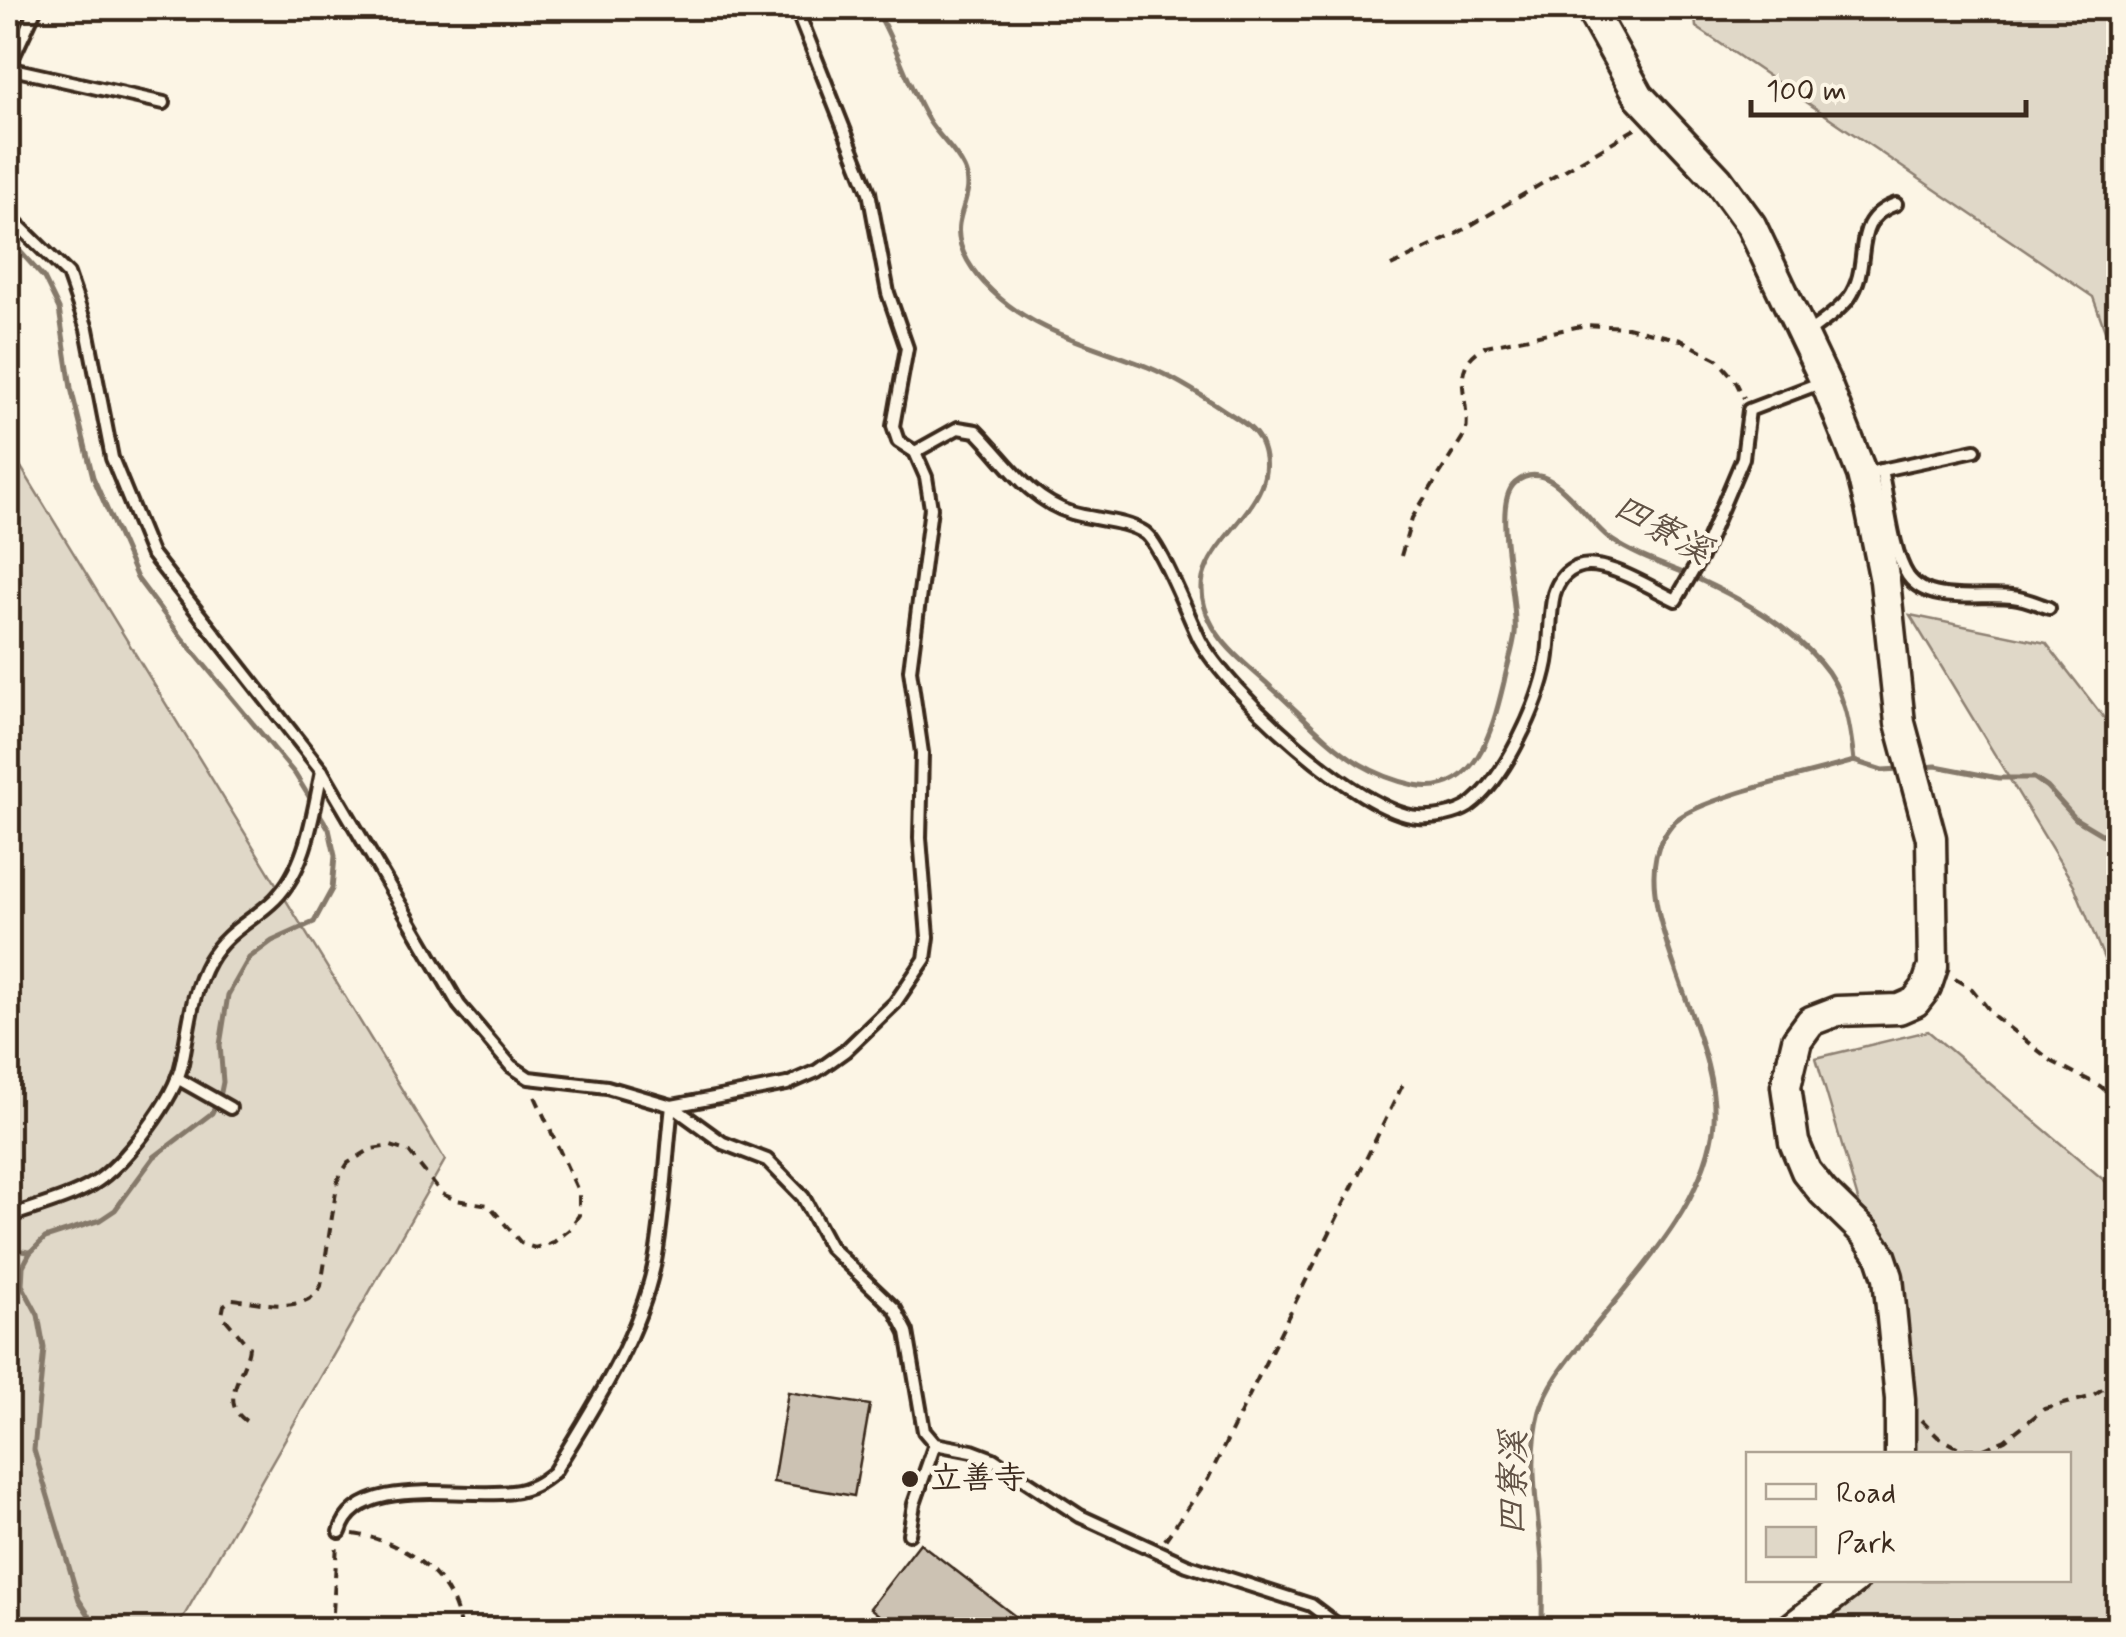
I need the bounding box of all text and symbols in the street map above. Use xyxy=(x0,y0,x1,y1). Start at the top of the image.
scale bar xyxy=(1751,55,2026,117)
text: 100 m xyxy=(1766,72,1847,111)
water label: 四寮溪 xyxy=(1605,484,1721,577)
water label: 四寮溪 xyxy=(1490,1428,1538,1536)
legend xyxy=(1746,1452,2071,1582)
place label: 立善寺 xyxy=(930,1458,1026,1500)
marker: 立善寺 xyxy=(899,1468,921,1490)
text: Road xyxy=(1836,1474,1896,1513)
text: Park xyxy=(1836,1524,1896,1563)

